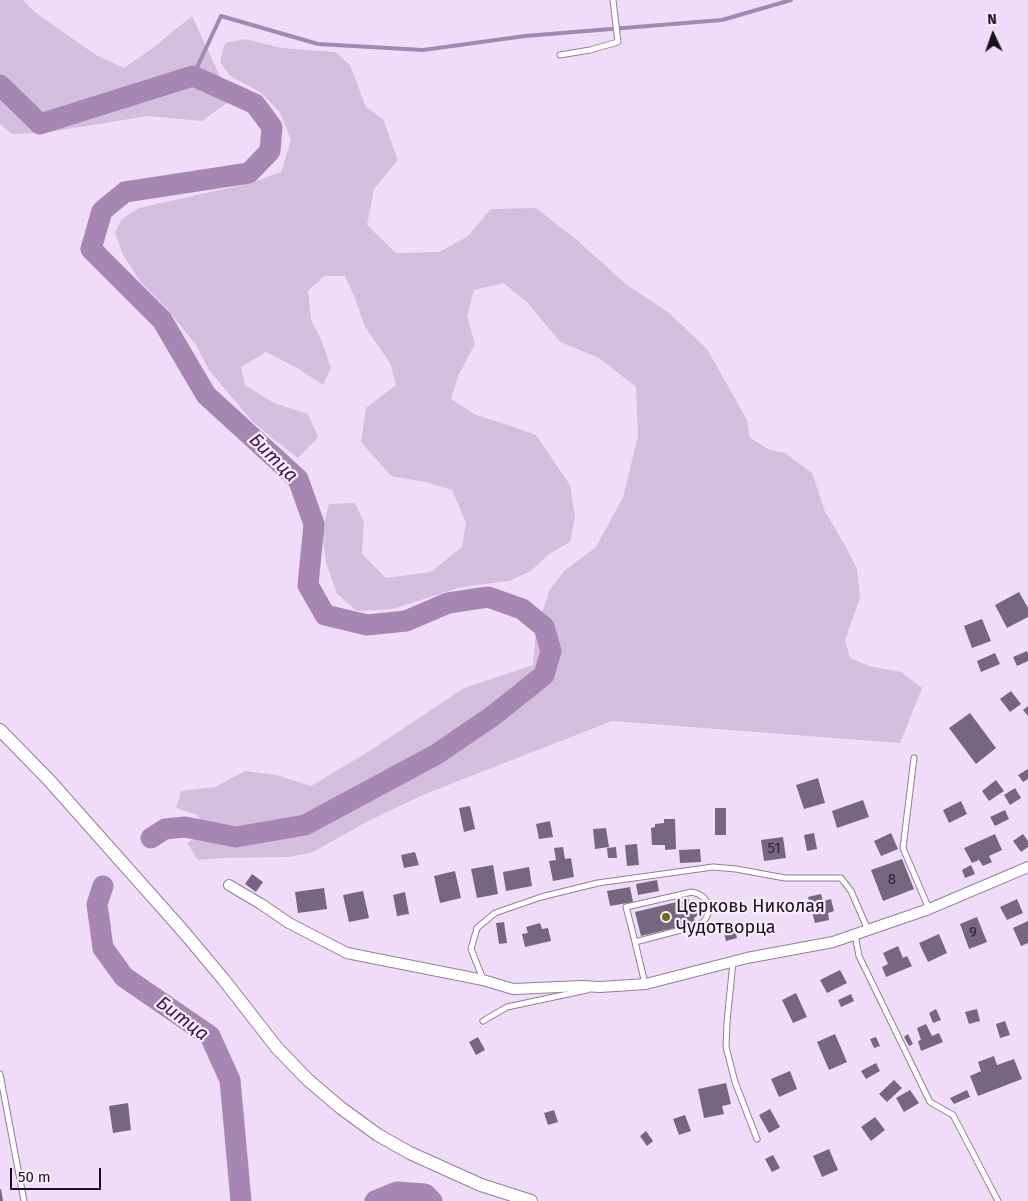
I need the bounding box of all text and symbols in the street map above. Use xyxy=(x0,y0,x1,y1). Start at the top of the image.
north arrow xyxy=(968,10,1018,60)
text: N xyxy=(987,11,997,28)
water label: Битца xyxy=(244,429,302,487)
house number: 51 xyxy=(767,840,781,858)
house number: 8 xyxy=(888,871,896,889)
place label: Церковь Николая Чудотворца xyxy=(676,896,825,939)
marker: Церковь Николая Чудотворца xyxy=(660,911,672,923)
house number: 9 xyxy=(969,924,977,942)
water label: Битца xyxy=(151,992,213,1046)
scale bar xyxy=(12,1158,104,1190)
text: 50 m xyxy=(18,1168,51,1186)

